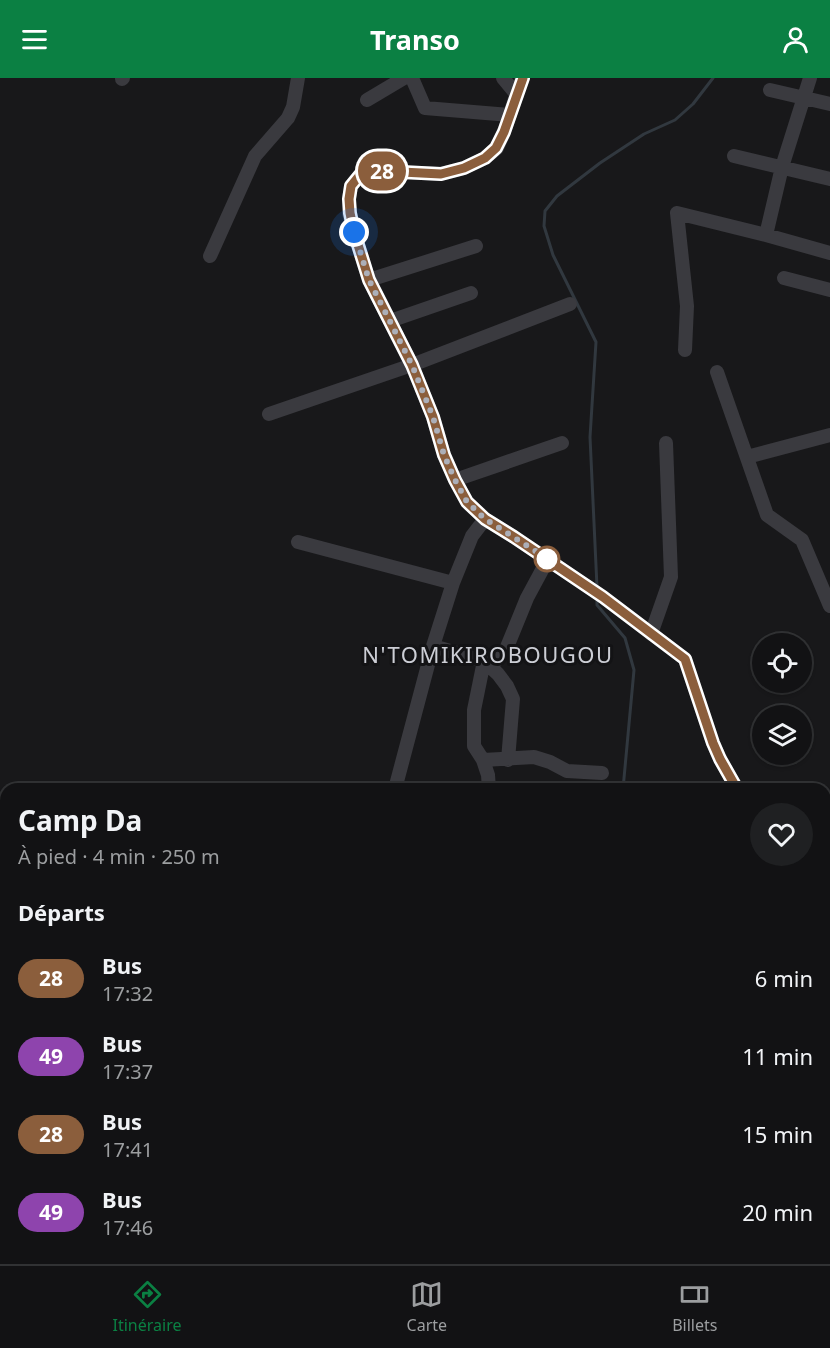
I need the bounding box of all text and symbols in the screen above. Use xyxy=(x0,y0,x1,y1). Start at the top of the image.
text: Transo xyxy=(370,21,460,58)
icon: menu xyxy=(18,23,51,56)
icon: person xyxy=(779,23,812,56)
line badge: 28 xyxy=(355,152,409,190)
text: 28 xyxy=(370,157,394,185)
your location xyxy=(339,217,369,247)
unlabelled marker xyxy=(534,546,560,572)
map controls xyxy=(752,633,812,765)
button: locate xyxy=(752,633,812,693)
district label: N'TOMIKIROBOUGOU xyxy=(362,639,614,669)
button: layers xyxy=(752,705,812,765)
text: Camp Da xyxy=(18,801,142,839)
button: heart xyxy=(750,803,813,866)
text: À pied · 4 min · 250 m xyxy=(18,843,220,870)
text: Départs xyxy=(18,897,105,927)
text: Bus xyxy=(102,950,142,980)
text: 6 min xyxy=(755,963,813,993)
text: 28 xyxy=(39,964,63,992)
text: 17:32 xyxy=(102,980,153,1007)
text: Bus xyxy=(102,1028,142,1058)
text: 11 min xyxy=(742,1041,813,1071)
text: 49 xyxy=(39,1042,63,1070)
text: 17:37 xyxy=(102,1058,153,1085)
text: Bus xyxy=(102,1106,142,1136)
text: 15 min xyxy=(742,1119,813,1149)
text: 28 xyxy=(39,1120,63,1148)
text: 17:41 xyxy=(102,1136,153,1163)
text: Bus xyxy=(102,1184,142,1214)
text: 20 min xyxy=(742,1197,813,1227)
text: 49 xyxy=(39,1198,63,1226)
text: 17:46 xyxy=(102,1214,153,1241)
tab: Itinéraire xyxy=(113,1278,182,1336)
tab: Carte xyxy=(407,1278,447,1336)
tab: Billets xyxy=(672,1278,717,1336)

